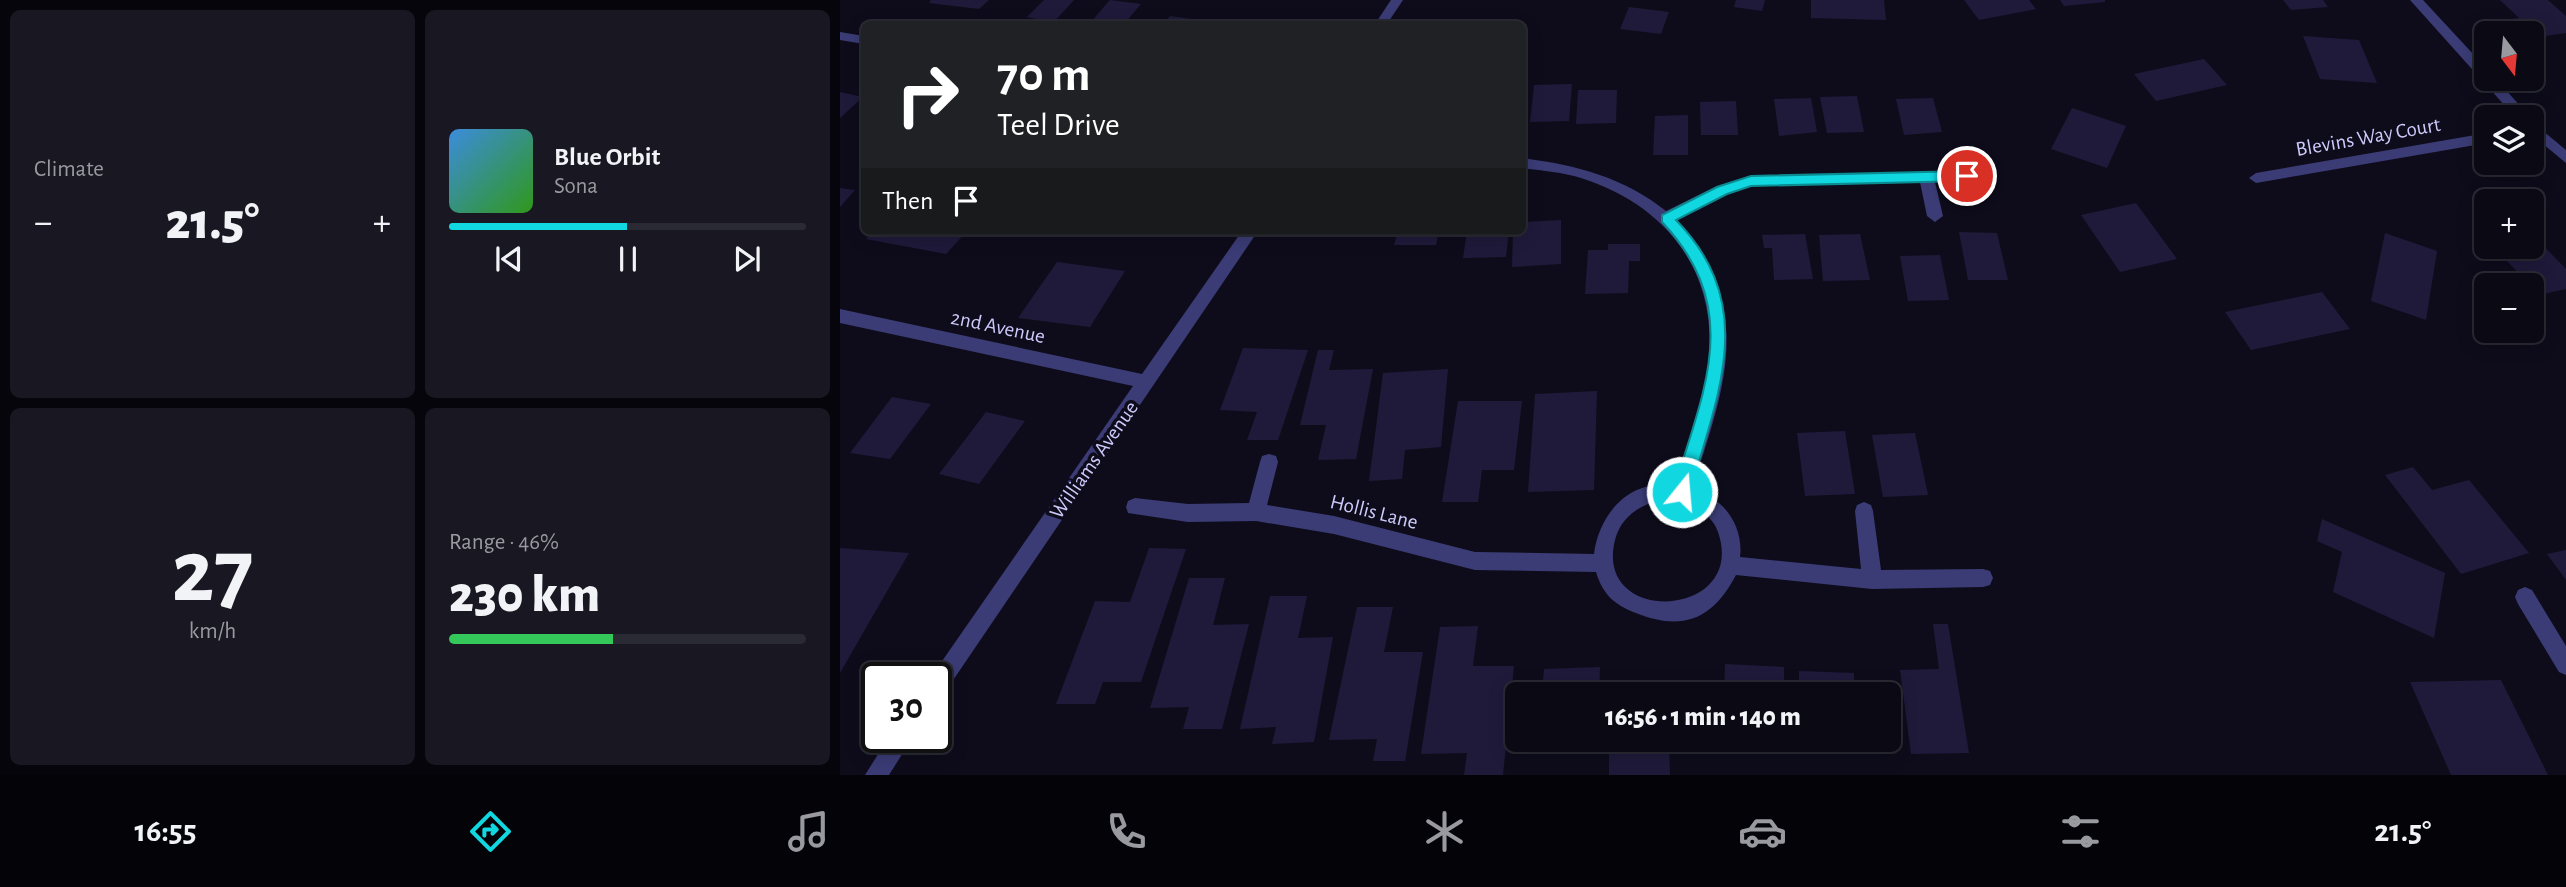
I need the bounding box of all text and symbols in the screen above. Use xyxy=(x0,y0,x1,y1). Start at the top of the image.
north arrow xyxy=(2474,21,2544,91)
map controls xyxy=(2474,21,2544,343)
icon: right xyxy=(882,49,973,140)
text: 70 m xyxy=(997,51,1091,100)
button: layers xyxy=(2474,105,2544,175)
text: Teel Drive xyxy=(997,109,1120,141)
street label: Blevins Way Court xyxy=(2294,114,2442,160)
text: Blue Orbit xyxy=(554,144,660,170)
pin xyxy=(1937,146,1997,206)
icon: arrive xyxy=(1948,157,1986,195)
text: Climate xyxy=(34,158,104,181)
text: Sona xyxy=(554,175,598,198)
icon: arrive xyxy=(947,182,985,220)
text: Then xyxy=(882,188,933,214)
button: + xyxy=(2474,189,2544,259)
text: 21.5° xyxy=(166,196,259,248)
text: − xyxy=(34,204,52,242)
text: + xyxy=(373,204,391,242)
icon: previous xyxy=(490,240,528,278)
icon: pause xyxy=(609,240,647,278)
icon: next xyxy=(728,240,766,278)
button: − xyxy=(2474,273,2544,343)
street label: 2nd Avenue xyxy=(949,307,1047,347)
street label: Williams Avenue xyxy=(1046,397,1142,523)
position arrow xyxy=(1645,455,1719,529)
street label: Hollis Lane xyxy=(1328,491,1420,533)
text: 27 xyxy=(171,527,254,618)
text: Range · 46% xyxy=(449,531,559,554)
text: 230 km xyxy=(449,569,600,621)
text: km/h xyxy=(189,620,236,643)
speed limit sign: 30 xyxy=(861,662,952,753)
text: 16:56 · 1 min · 140 m xyxy=(1605,704,1801,730)
icon: directions xyxy=(466,807,515,856)
icon: music xyxy=(784,807,833,856)
icon: phone xyxy=(1102,807,1151,856)
icon: climate xyxy=(1420,807,1469,856)
icon: car xyxy=(1738,807,1787,856)
icon: filters xyxy=(2056,807,2105,856)
text: 16:55 xyxy=(135,815,197,847)
text: 21.5° xyxy=(2374,815,2431,847)

